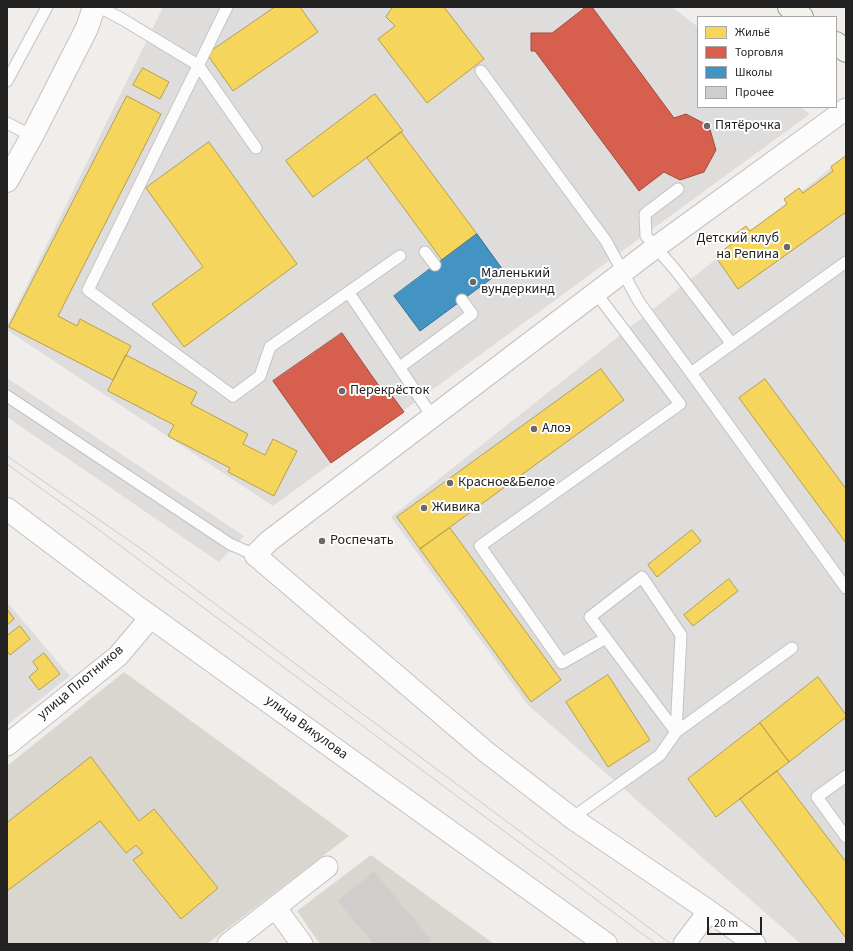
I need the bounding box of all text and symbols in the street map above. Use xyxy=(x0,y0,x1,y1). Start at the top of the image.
legend xyxy=(697,16,837,108)
text: Жильё xyxy=(735,24,770,41)
text: Торговля xyxy=(735,44,783,61)
text: Школы xyxy=(735,64,772,81)
text: Прочее xyxy=(735,84,774,101)
place label: Пятёрочка xyxy=(715,118,781,134)
marker: Пятёрочка xyxy=(702,121,712,131)
place label: Детский клуб на Репина xyxy=(696,231,779,264)
marker: Детский клуб на Репина xyxy=(782,242,792,252)
place label: Маленький вундеркинд xyxy=(481,266,555,298)
marker: Маленький вундеркинд xyxy=(468,277,478,287)
place label: Перекрёсток xyxy=(350,383,429,399)
marker: Перекрёсток xyxy=(337,386,347,396)
place label: Алоэ xyxy=(542,421,571,437)
marker: Алоэ xyxy=(529,424,539,434)
place label: Красное&Белое xyxy=(458,475,555,491)
marker: Красное&Белое xyxy=(445,478,455,488)
place label: Живика xyxy=(432,500,480,516)
marker: Живика xyxy=(419,503,429,513)
place label: Роспечать xyxy=(330,533,394,549)
marker: Роспечать xyxy=(317,536,327,546)
street label: улица Плотников xyxy=(35,642,127,724)
street label: улица Викулова xyxy=(261,692,351,764)
scale bar xyxy=(709,909,764,935)
text: 20 m xyxy=(714,915,738,932)

